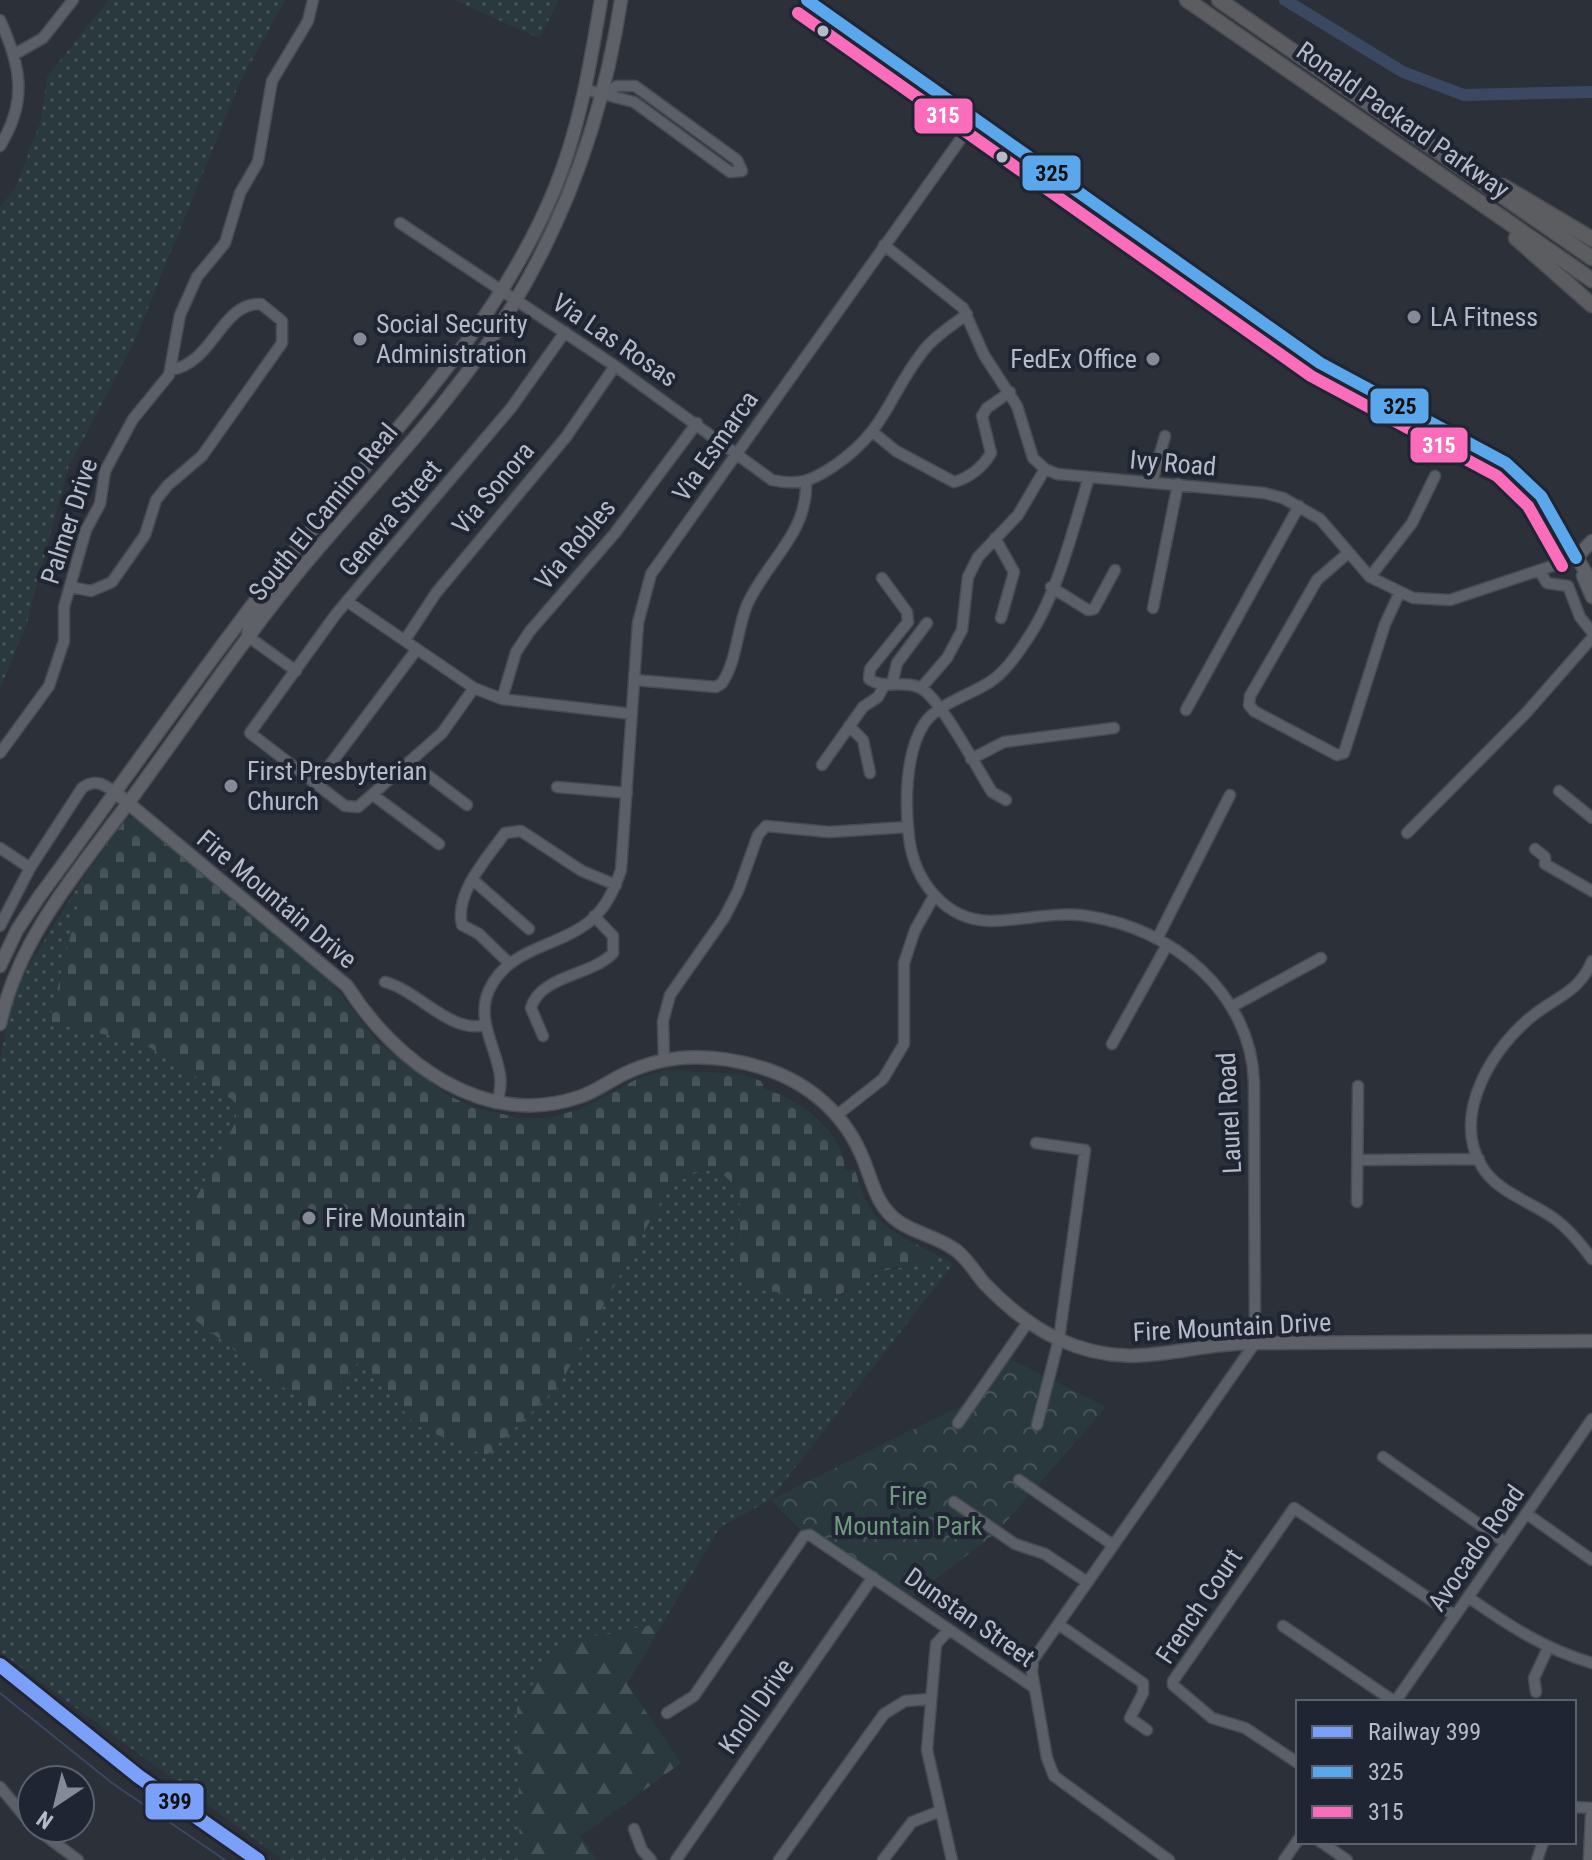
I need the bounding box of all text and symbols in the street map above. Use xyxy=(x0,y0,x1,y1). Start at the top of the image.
unlabelled marker xyxy=(815,23,831,39)
street label: Ronald Packard Parkway xyxy=(1291,35,1515,205)
line badge: 315 xyxy=(913,97,974,135)
text: 315 xyxy=(926,103,960,128)
unlabelled marker xyxy=(994,149,1010,165)
line badge: 325 xyxy=(1021,154,1082,192)
text: 325 xyxy=(1035,161,1069,186)
street label: Via Las Rosas xyxy=(547,287,683,393)
place label: LA Fitness xyxy=(1430,302,1538,332)
marker: LA Fitness xyxy=(1405,308,1423,326)
place label: Social Security Administration xyxy=(376,309,528,369)
marker: Social Security Administration xyxy=(351,330,369,348)
place label: FedEx Office xyxy=(1010,344,1137,374)
marker: FedEx Office xyxy=(1144,350,1162,368)
street label: Via Esmarca xyxy=(666,385,764,507)
line badge: 325 xyxy=(1369,387,1430,425)
text: 325 xyxy=(1383,394,1417,419)
street label: South El Camino Real xyxy=(242,417,404,607)
line badge: 315 xyxy=(1409,426,1469,464)
text: 315 xyxy=(1422,433,1456,458)
street label: Via Sonora xyxy=(446,436,540,540)
street label: Ivy Road xyxy=(1129,444,1217,482)
street label: Palmer Drive xyxy=(35,454,103,588)
street label: Geneva Street xyxy=(333,454,447,582)
street label: Via Robles xyxy=(529,493,621,595)
place label: First Presbyterian Church xyxy=(247,756,427,816)
marker: First Presbyterian Church xyxy=(222,777,240,795)
street label: Fire Mountain Drive xyxy=(191,824,363,974)
street label: Laurel Road xyxy=(1211,1052,1247,1174)
place label: Fire Mountain xyxy=(325,1203,466,1233)
marker: Fire Mountain xyxy=(300,1209,318,1227)
street label: Fire Mountain Drive xyxy=(1132,1307,1332,1347)
street label: Avocado Road xyxy=(1422,1479,1530,1617)
park label: Fire Mountain Park xyxy=(834,1481,983,1541)
street label: French Court xyxy=(1150,1543,1248,1669)
street label: Dunstan Street xyxy=(899,1561,1041,1673)
street label: Knoll Drive xyxy=(712,1653,800,1759)
legend xyxy=(1296,1700,1576,1844)
text: Railway 399 xyxy=(1368,1718,1481,1746)
text: 325 xyxy=(1368,1758,1404,1786)
north arrow xyxy=(16,1764,96,1844)
line badge: 399 xyxy=(144,1782,205,1821)
text: 399 xyxy=(158,1789,192,1814)
text: 315 xyxy=(1368,1798,1404,1826)
text: N xyxy=(32,1806,58,1834)

